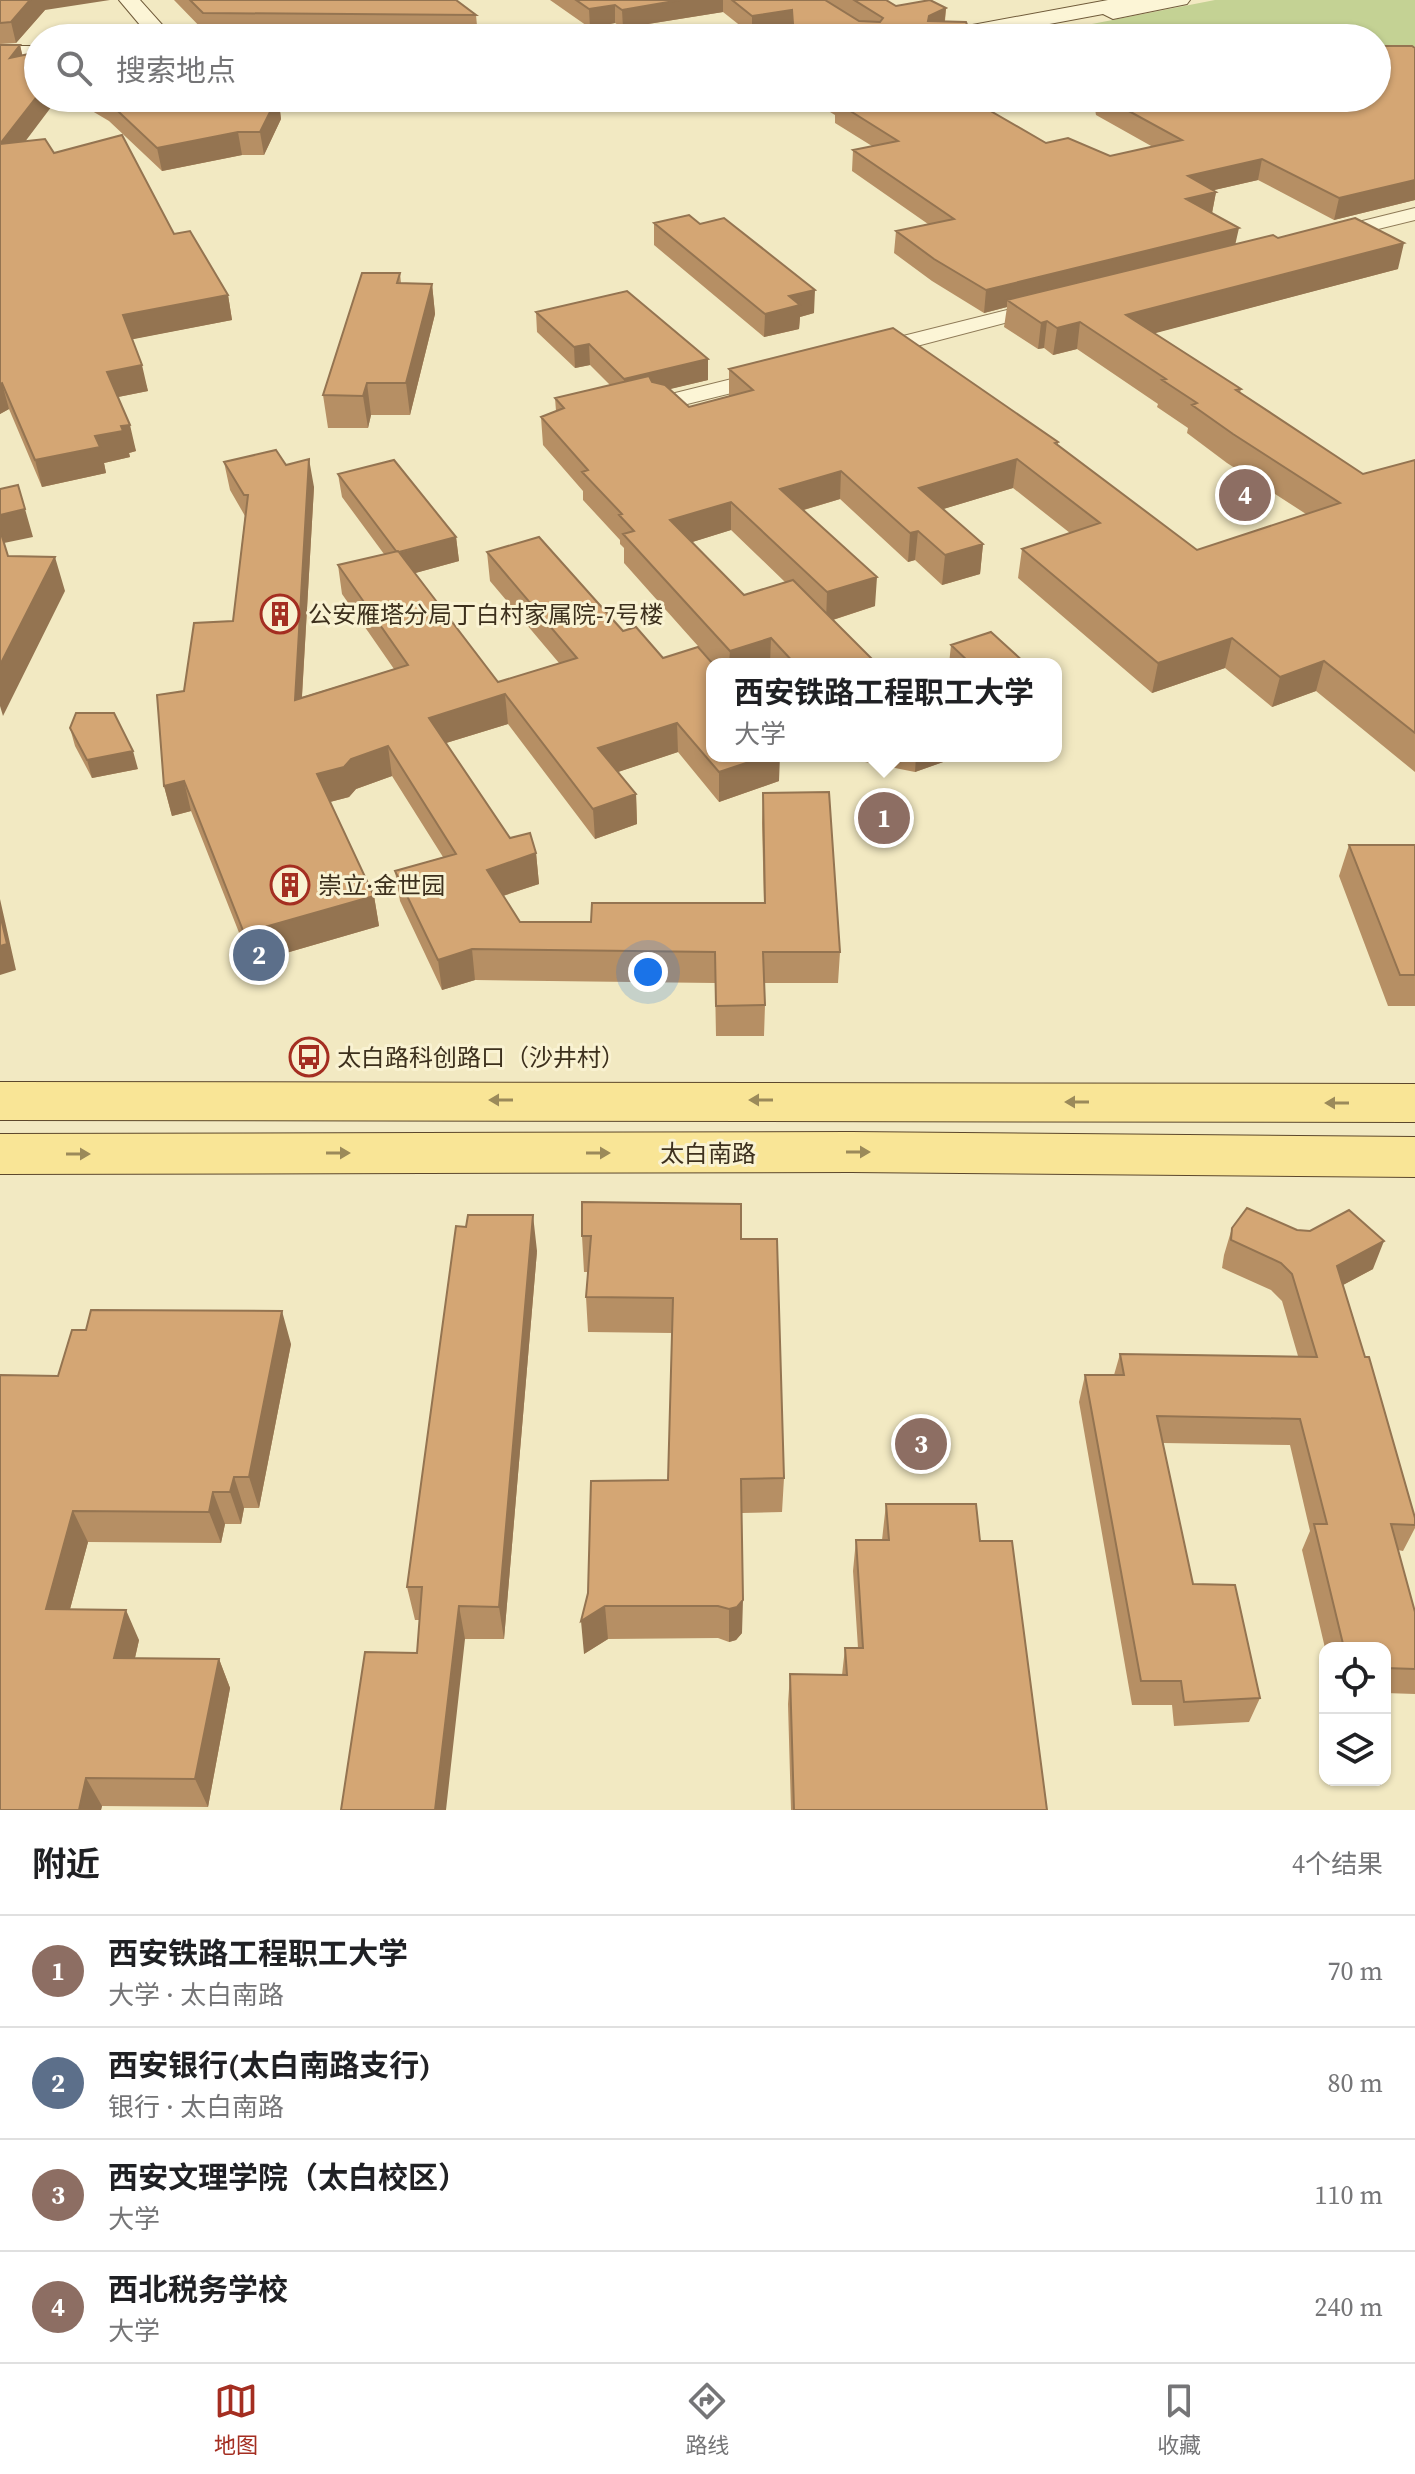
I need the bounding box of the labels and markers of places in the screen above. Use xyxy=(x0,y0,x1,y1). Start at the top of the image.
pin: 4 xyxy=(1219,465,1271,525)
building icon: 公安雁塔分局丁白村家属院-7号楼 xyxy=(259,593,301,635)
place label: 公安雁塔分局丁白村家属院-7号楼 xyxy=(308,598,664,631)
pin: 1 xyxy=(858,788,910,848)
building icon: 崇立·金世园 xyxy=(269,864,311,906)
place label: 崇立·金世园 xyxy=(318,869,445,902)
pin: 2 xyxy=(233,925,285,985)
bus stop icon: 太白路科创路口（沙井村） xyxy=(288,1036,330,1078)
place label: 太白路科创路口（沙井村） xyxy=(337,1041,625,1074)
pin: 3 xyxy=(895,1414,947,1474)

